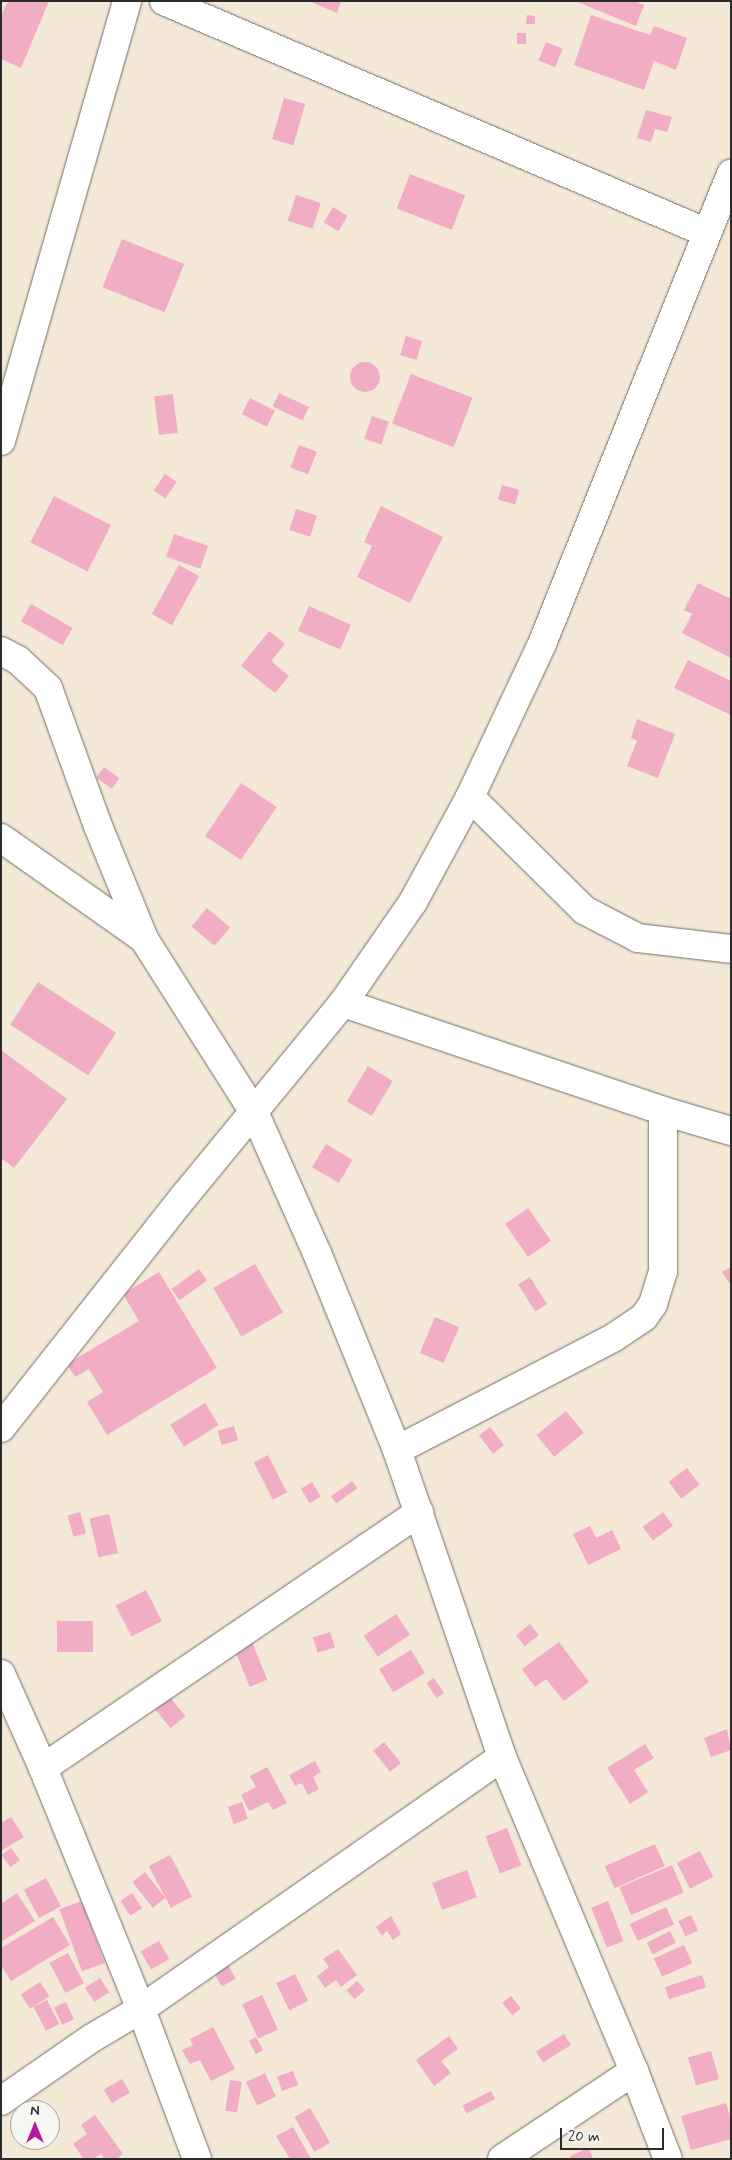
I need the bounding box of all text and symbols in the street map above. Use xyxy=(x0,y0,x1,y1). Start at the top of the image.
north arrow xyxy=(10,2100,60,2150)
text: N xyxy=(30,2102,40,2120)
scale bar xyxy=(562,2118,666,2150)
text: 20 m xyxy=(568,2127,600,2147)

